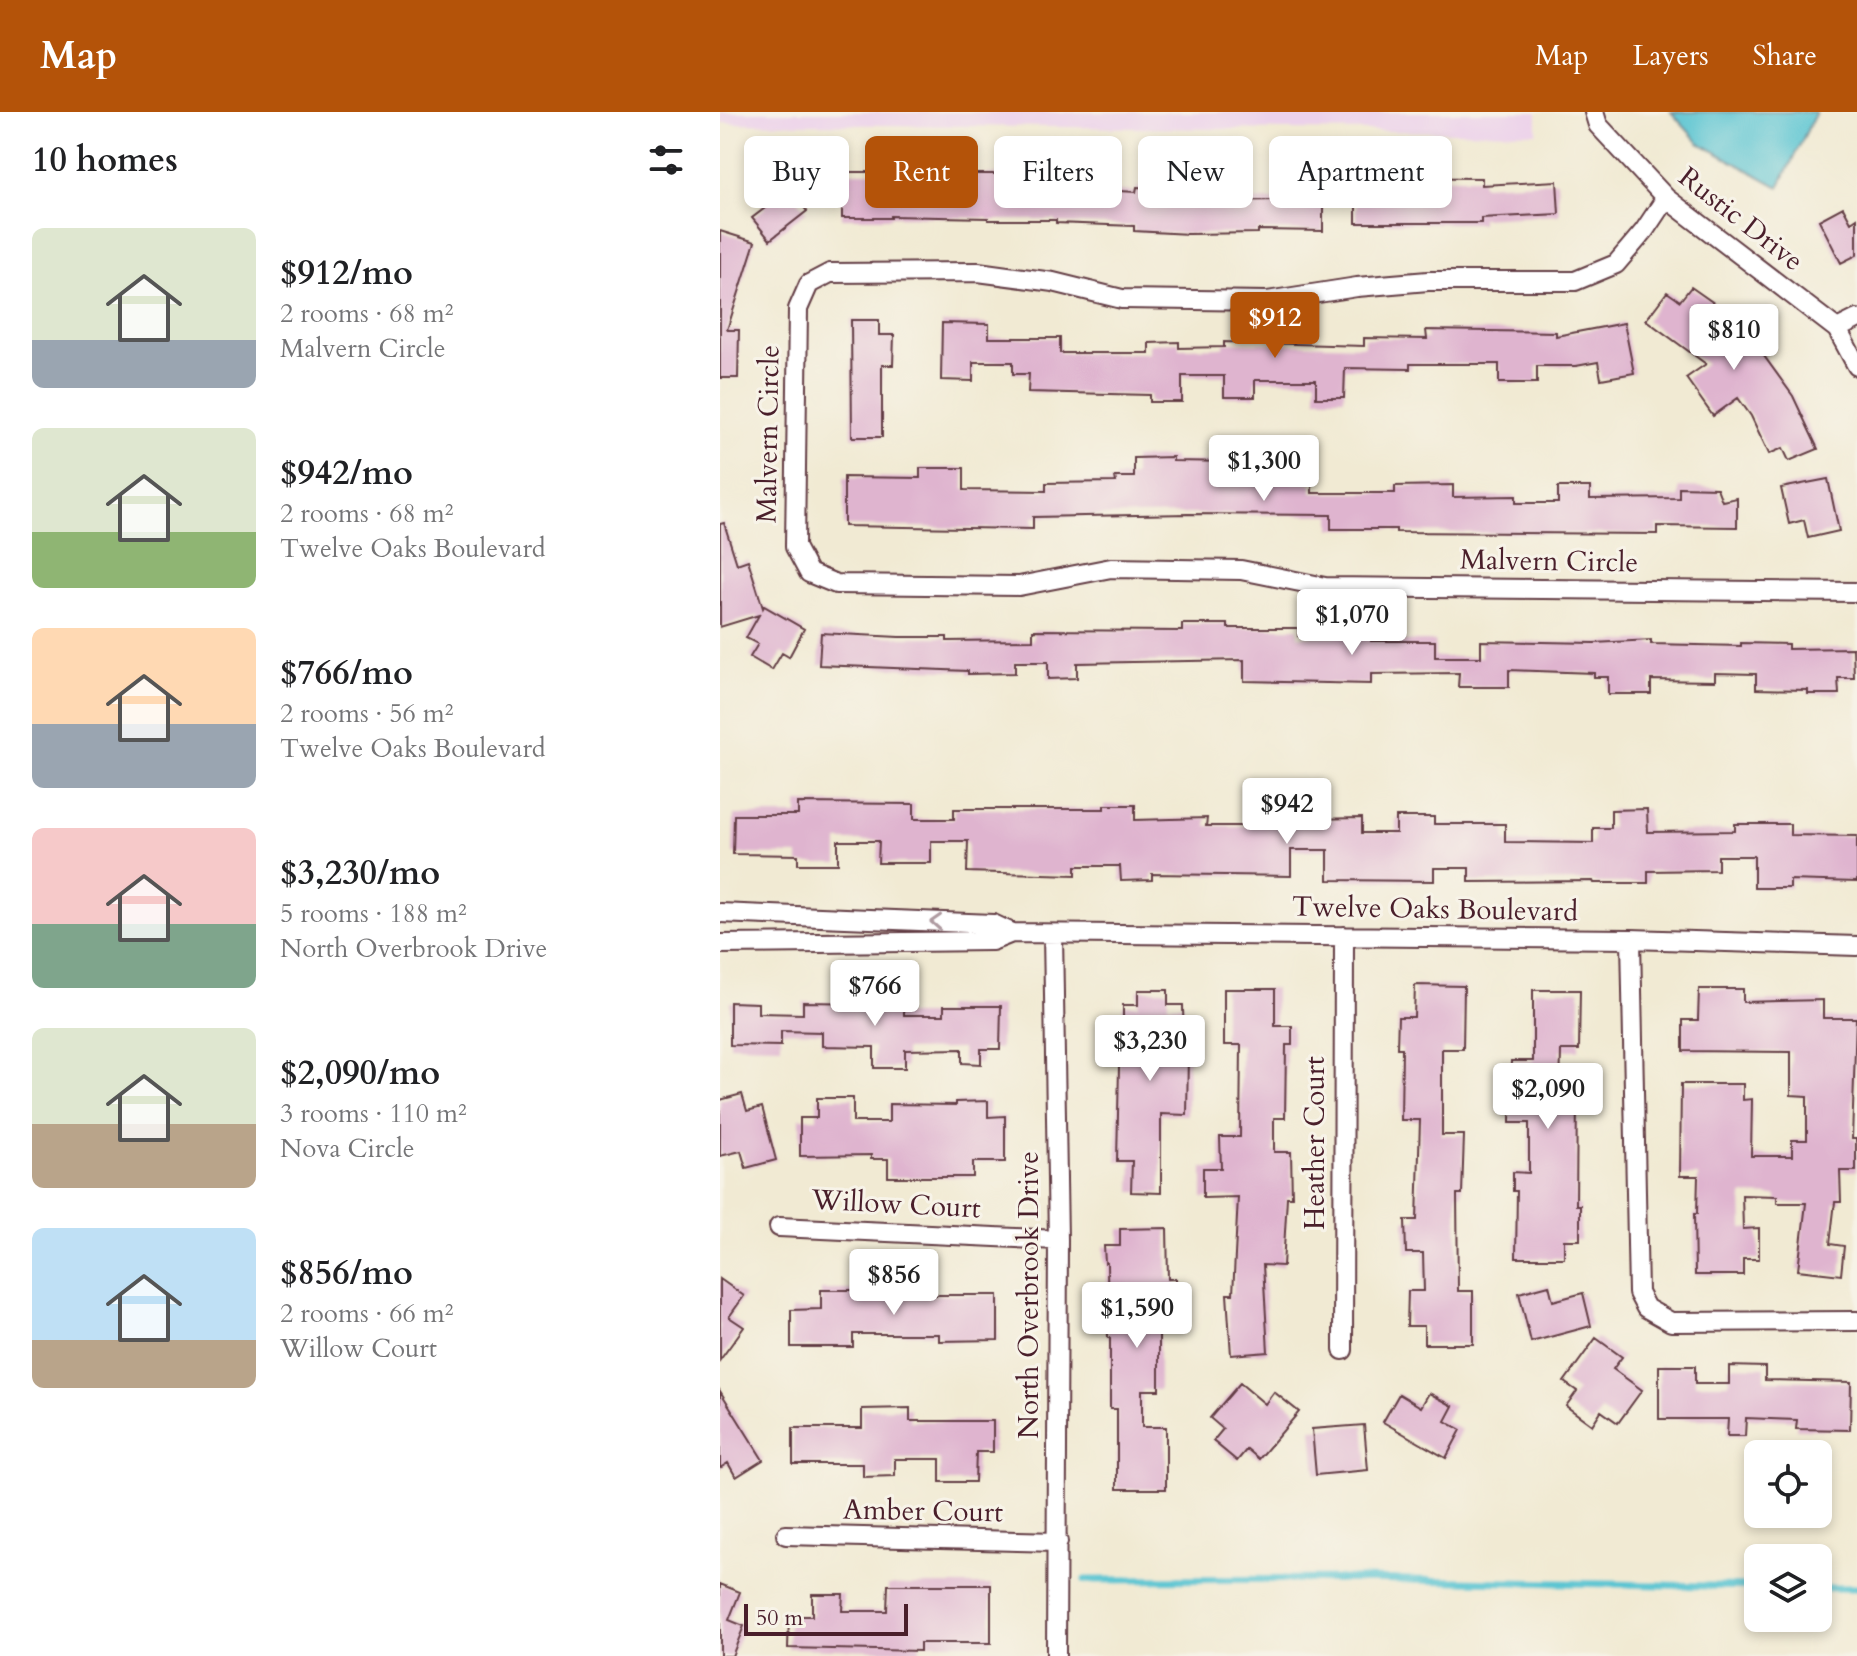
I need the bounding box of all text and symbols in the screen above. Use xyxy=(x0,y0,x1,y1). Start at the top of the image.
text: Map xyxy=(40,30,117,82)
text: Map xyxy=(1535,37,1588,75)
text: Layers xyxy=(1632,37,1709,75)
text: Share xyxy=(1753,37,1817,75)
chip: Buy xyxy=(744,136,849,208)
chip: Rent xyxy=(865,136,978,208)
chip: Filters xyxy=(994,136,1122,208)
chip: New xyxy=(1138,136,1253,208)
chip: Apartment xyxy=(1269,136,1452,208)
text: 10 homes xyxy=(32,137,178,183)
icon: filters xyxy=(644,138,688,182)
street label: Rustic Drive xyxy=(1671,158,1811,280)
text: $912/mo xyxy=(280,250,413,296)
icon: home xyxy=(96,260,192,356)
pin: $912 xyxy=(1228,292,1322,360)
text: 2 rooms · 68 m² xyxy=(280,296,453,331)
text: $912 xyxy=(1248,300,1302,335)
pin: $810 xyxy=(1687,304,1781,372)
text: $810 xyxy=(1707,312,1761,347)
text: Malvern Circle xyxy=(280,331,446,366)
street label: Malvern Circle xyxy=(747,345,789,523)
pin: $1,300 xyxy=(1199,435,1329,503)
text: $1,300 xyxy=(1227,443,1301,478)
text: $942/mo xyxy=(280,450,413,496)
icon: home xyxy=(96,460,192,556)
text: 2 rooms · 68 m² xyxy=(280,496,453,531)
text: Twelve Oaks Boulevard xyxy=(280,531,546,566)
street label: Malvern Circle xyxy=(1460,540,1638,582)
pin: $1,070 xyxy=(1287,589,1417,657)
text: $1,070 xyxy=(1315,597,1389,632)
text: $766/mo xyxy=(280,650,413,696)
icon: home xyxy=(96,660,192,756)
text: 2 rooms · 56 m² xyxy=(280,696,453,731)
text: Twelve Oaks Boulevard xyxy=(280,731,546,766)
pin: $942 xyxy=(1240,778,1334,846)
text: $942 xyxy=(1260,786,1314,821)
text: $3,230/mo xyxy=(280,850,440,896)
icon: home xyxy=(96,860,192,956)
street label: Twelve Oaks Boulevard xyxy=(1292,888,1578,930)
text: 5 rooms · 188 m² xyxy=(280,896,467,931)
one-way arrow xyxy=(929,914,942,931)
text: North Overbrook Drive xyxy=(280,931,547,966)
pin: $766 xyxy=(828,960,922,1028)
text: $766 xyxy=(848,968,902,1003)
pin: $3,230 xyxy=(1085,1015,1215,1083)
text: $3,230 xyxy=(1113,1023,1187,1058)
text: $2,090/mo xyxy=(280,1050,440,1096)
street label: Heather Court xyxy=(1296,1056,1334,1230)
icon: home xyxy=(96,1060,192,1156)
pin: $2,090 xyxy=(1483,1063,1613,1131)
text: $2,090 xyxy=(1511,1071,1585,1106)
text: 3 rooms · 110 m² xyxy=(280,1096,467,1131)
text: Nova Circle xyxy=(280,1131,415,1166)
street label: North Overbrook Drive xyxy=(1010,1151,1048,1439)
street label: Willow Court xyxy=(810,1181,982,1227)
pin: $856 xyxy=(847,1249,941,1317)
text: $856/mo xyxy=(280,1250,413,1296)
text: $856 xyxy=(867,1257,921,1292)
icon: home xyxy=(96,1260,192,1356)
pin: $1,590 xyxy=(1072,1282,1202,1350)
text: $1,590 xyxy=(1100,1290,1174,1325)
text: 2 rooms · 66 m² xyxy=(280,1296,453,1331)
text: Willow Court xyxy=(280,1331,437,1366)
map controls xyxy=(1744,1440,1832,1632)
button: locate xyxy=(1744,1440,1832,1528)
street label: Amber Court xyxy=(843,1491,1003,1531)
button: layers xyxy=(1744,1544,1832,1632)
scale bar xyxy=(744,1600,908,1636)
text: 50 m xyxy=(756,1603,803,1633)

